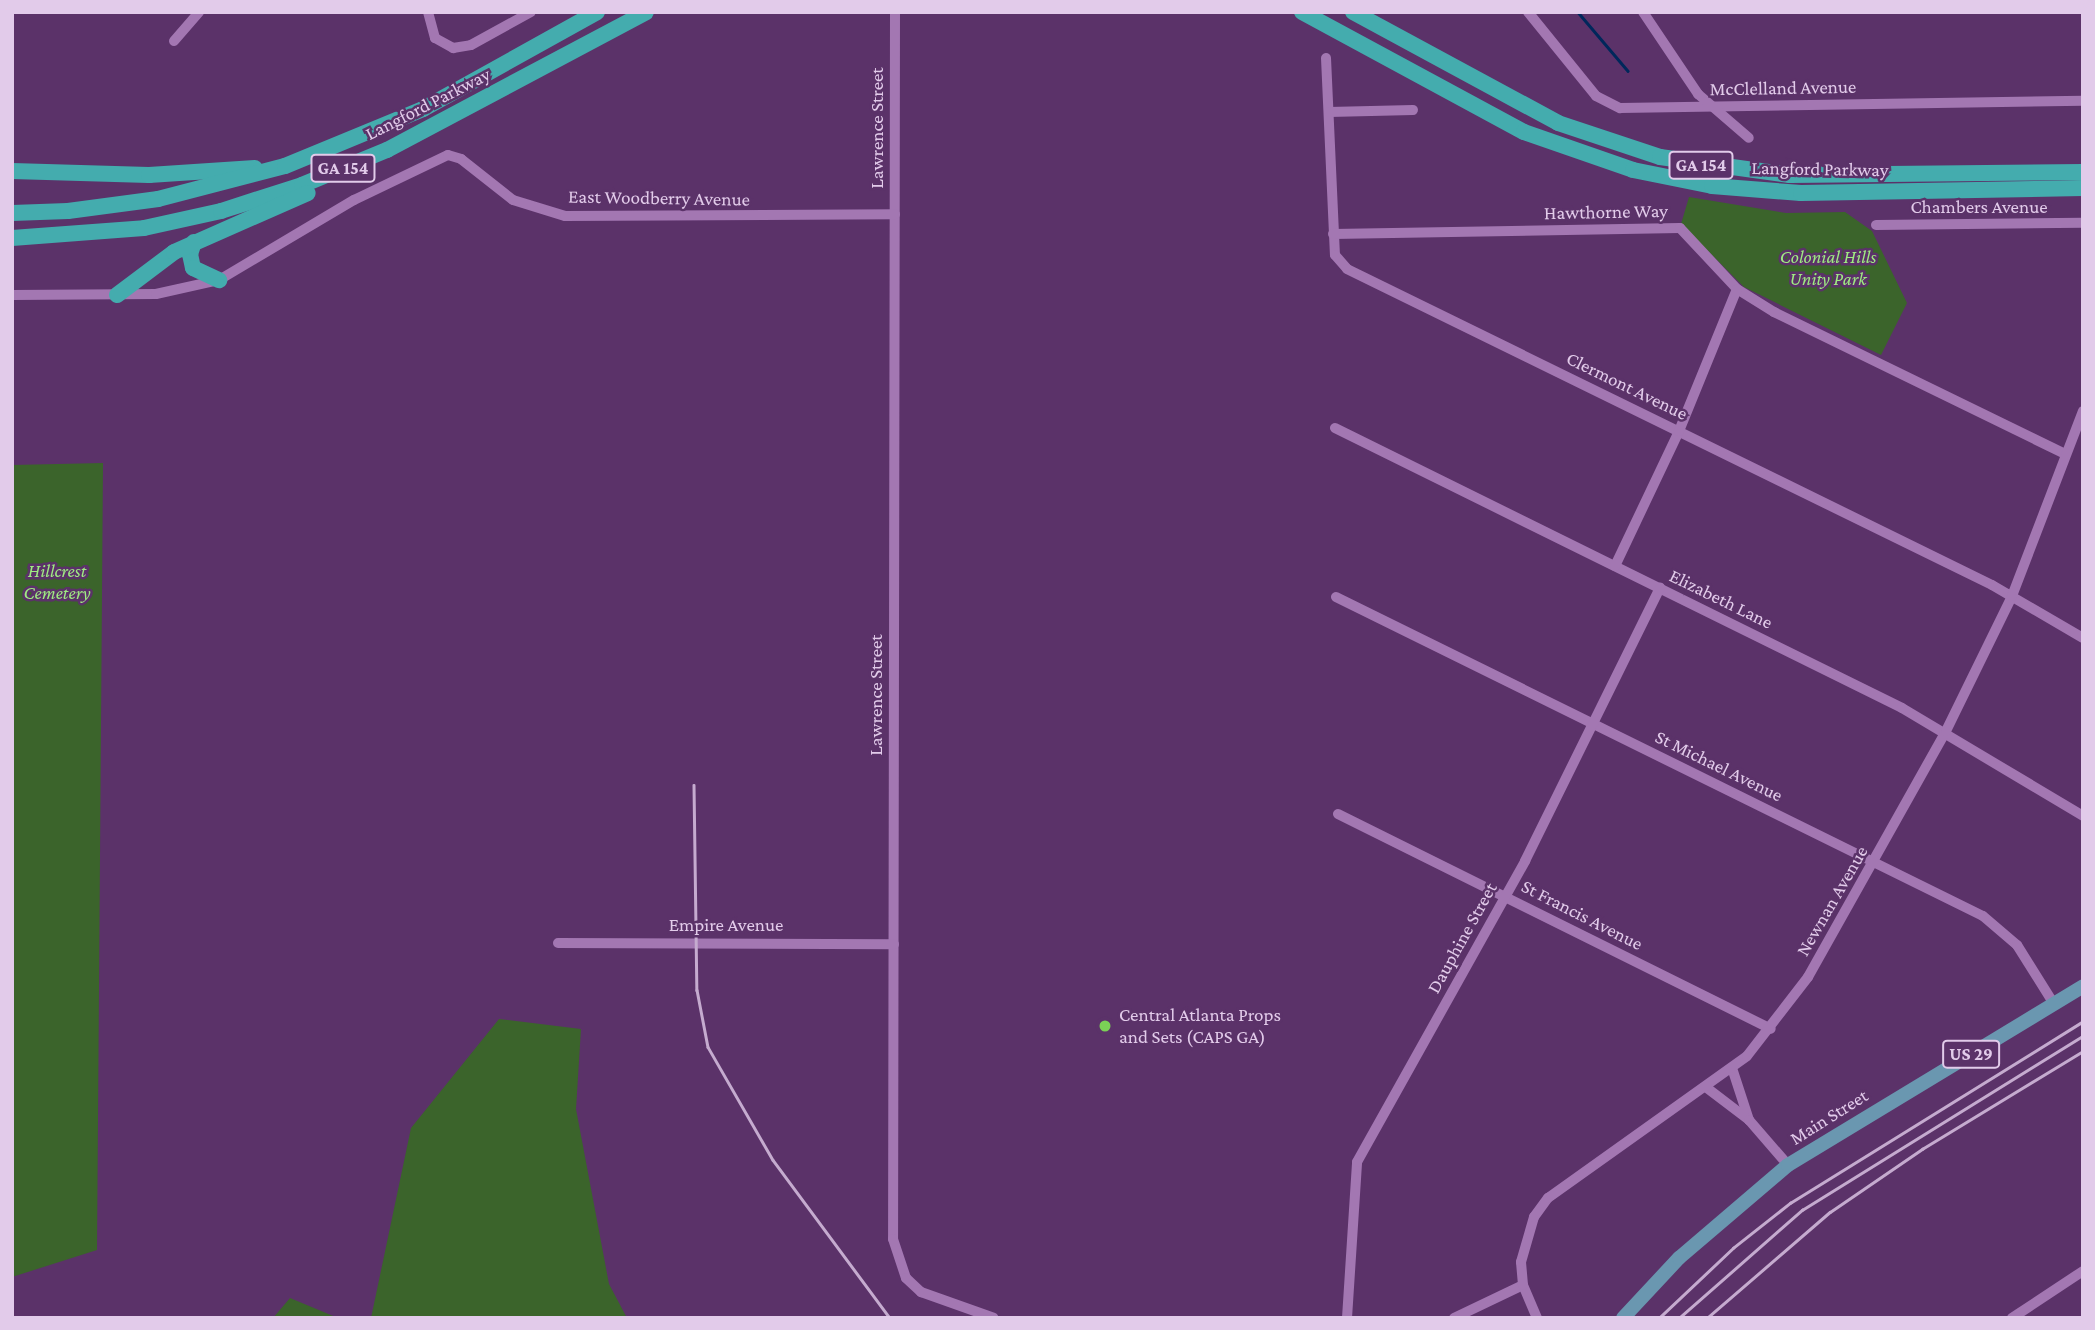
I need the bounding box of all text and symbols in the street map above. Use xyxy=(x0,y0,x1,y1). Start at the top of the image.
street label: Langford Parkway xyxy=(362,63,494,145)
street label: Lawrence Street xyxy=(866,67,888,189)
street label: McClelland Avenue xyxy=(1709,75,1857,101)
road number: GA 154 xyxy=(1668,150,1734,180)
road number: GA 154 xyxy=(310,154,376,182)
street label: Langford Parkway xyxy=(1751,156,1889,182)
street label: East Woodberry Avenue xyxy=(568,185,750,211)
street label: Chambers Avenue xyxy=(1910,196,2048,218)
street label: Hawthorne Way xyxy=(1544,200,1668,224)
park label: Colonial Hills Unity Park xyxy=(1780,246,1876,290)
street label: Clermont Avenue xyxy=(1563,347,1691,425)
park label: Hillcrest Cemetery xyxy=(23,560,91,604)
street label: Elizabeth Lane xyxy=(1666,564,1776,634)
street label: Lawrence Street xyxy=(865,634,887,756)
street label: St Michael Avenue xyxy=(1651,725,1787,807)
street label: Newnan Avenue xyxy=(1791,842,1873,960)
street label: St Francis Avenue xyxy=(1517,875,1647,955)
street label: Dauphine Street xyxy=(1422,879,1502,997)
street label: Empire Avenue xyxy=(669,914,783,936)
place label: Central Atlanta Props and Sets (CAPS GA) xyxy=(1119,1004,1281,1048)
marker: Central Atlanta Props and Sets (CAPS GA) xyxy=(1097,1018,1113,1034)
road number: US 29 xyxy=(1941,1040,2001,1069)
street label: Main Street xyxy=(1786,1084,1872,1150)

